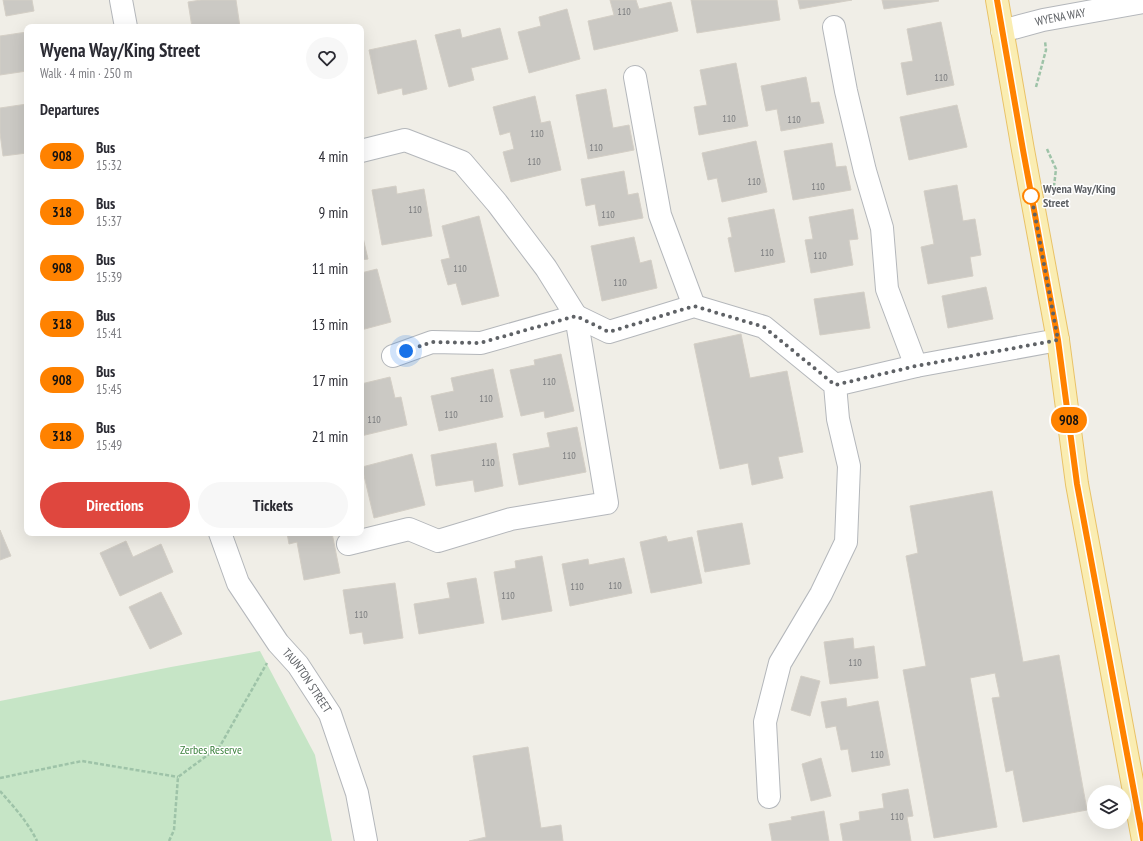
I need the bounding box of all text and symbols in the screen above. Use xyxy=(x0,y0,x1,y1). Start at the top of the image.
street label: WYENA WAY xyxy=(1033,4,1087,29)
house number: 110 xyxy=(617,5,631,18)
button: heart xyxy=(306,37,348,79)
text: Wyena Way/King Street xyxy=(40,38,200,62)
text: Walk · 4 min · 250 m xyxy=(40,65,132,82)
house number: 110 xyxy=(934,71,948,84)
text: Departures xyxy=(40,100,99,119)
house number: 110 xyxy=(722,112,736,125)
house number: 110 xyxy=(787,113,801,126)
house number: 110 xyxy=(530,127,544,140)
text: Bus xyxy=(96,138,115,157)
house number: 110 xyxy=(589,141,603,154)
text: 908 xyxy=(52,147,72,165)
text: 4 min xyxy=(318,147,348,166)
house number: 110 xyxy=(527,155,541,168)
text: 15:32 xyxy=(96,157,122,174)
house number: 110 xyxy=(747,175,761,188)
house number: 110 xyxy=(811,180,825,193)
place label: Wyena Way/King Street xyxy=(1042,181,1116,210)
marker: Wyena Way/King Street xyxy=(1022,187,1040,205)
text: Bus xyxy=(96,194,115,213)
text: 318 xyxy=(52,203,72,221)
text: 9 min xyxy=(318,203,348,222)
house number: 110 xyxy=(408,203,422,216)
house number: 110 xyxy=(601,208,615,221)
text: 15:37 xyxy=(96,213,122,230)
house number: 110 xyxy=(760,246,774,259)
house number: 110 xyxy=(813,249,827,262)
text: Bus xyxy=(96,250,115,269)
text: 908 xyxy=(52,259,72,277)
text: 11 min xyxy=(312,259,348,278)
house number: 110 xyxy=(453,262,467,275)
text: 15:39 xyxy=(96,269,122,286)
house number: 110 xyxy=(613,276,627,289)
text: Bus xyxy=(96,306,115,325)
text: 318 xyxy=(52,315,72,333)
text: 13 min xyxy=(312,315,348,334)
text: 15:41 xyxy=(96,325,122,342)
your location xyxy=(396,341,416,361)
text: Bus xyxy=(96,362,115,381)
text: 908 xyxy=(52,371,72,389)
text: 17 min xyxy=(312,371,348,390)
house number: 110 xyxy=(542,375,556,388)
text: 15:45 xyxy=(96,381,122,398)
house number: 110 xyxy=(479,392,493,405)
line badge: 908 xyxy=(1046,407,1092,433)
house number: 110 xyxy=(444,408,458,421)
text: 908 xyxy=(1059,411,1079,429)
house number: 110 xyxy=(367,413,381,426)
text: Bus xyxy=(96,418,115,437)
text: 318 xyxy=(52,427,72,445)
text: 21 min xyxy=(312,427,348,446)
text: 15:49 xyxy=(96,437,122,454)
house number: 110 xyxy=(562,449,576,462)
house number: 110 xyxy=(481,456,495,469)
button: Directions xyxy=(40,482,190,528)
button: Tickets xyxy=(198,482,348,528)
house number: 110 xyxy=(608,579,622,592)
house number: 110 xyxy=(570,580,584,593)
house number: 110 xyxy=(501,589,515,602)
house number: 110 xyxy=(354,608,368,621)
street label: TAUNTON STREET xyxy=(279,645,336,716)
house number: 110 xyxy=(848,656,862,669)
park label: Zerbes Reserve xyxy=(180,742,242,757)
house number: 110 xyxy=(870,748,884,761)
map controls xyxy=(1087,785,1131,829)
button: layers xyxy=(1087,785,1131,829)
house number: 110 xyxy=(890,810,904,823)

